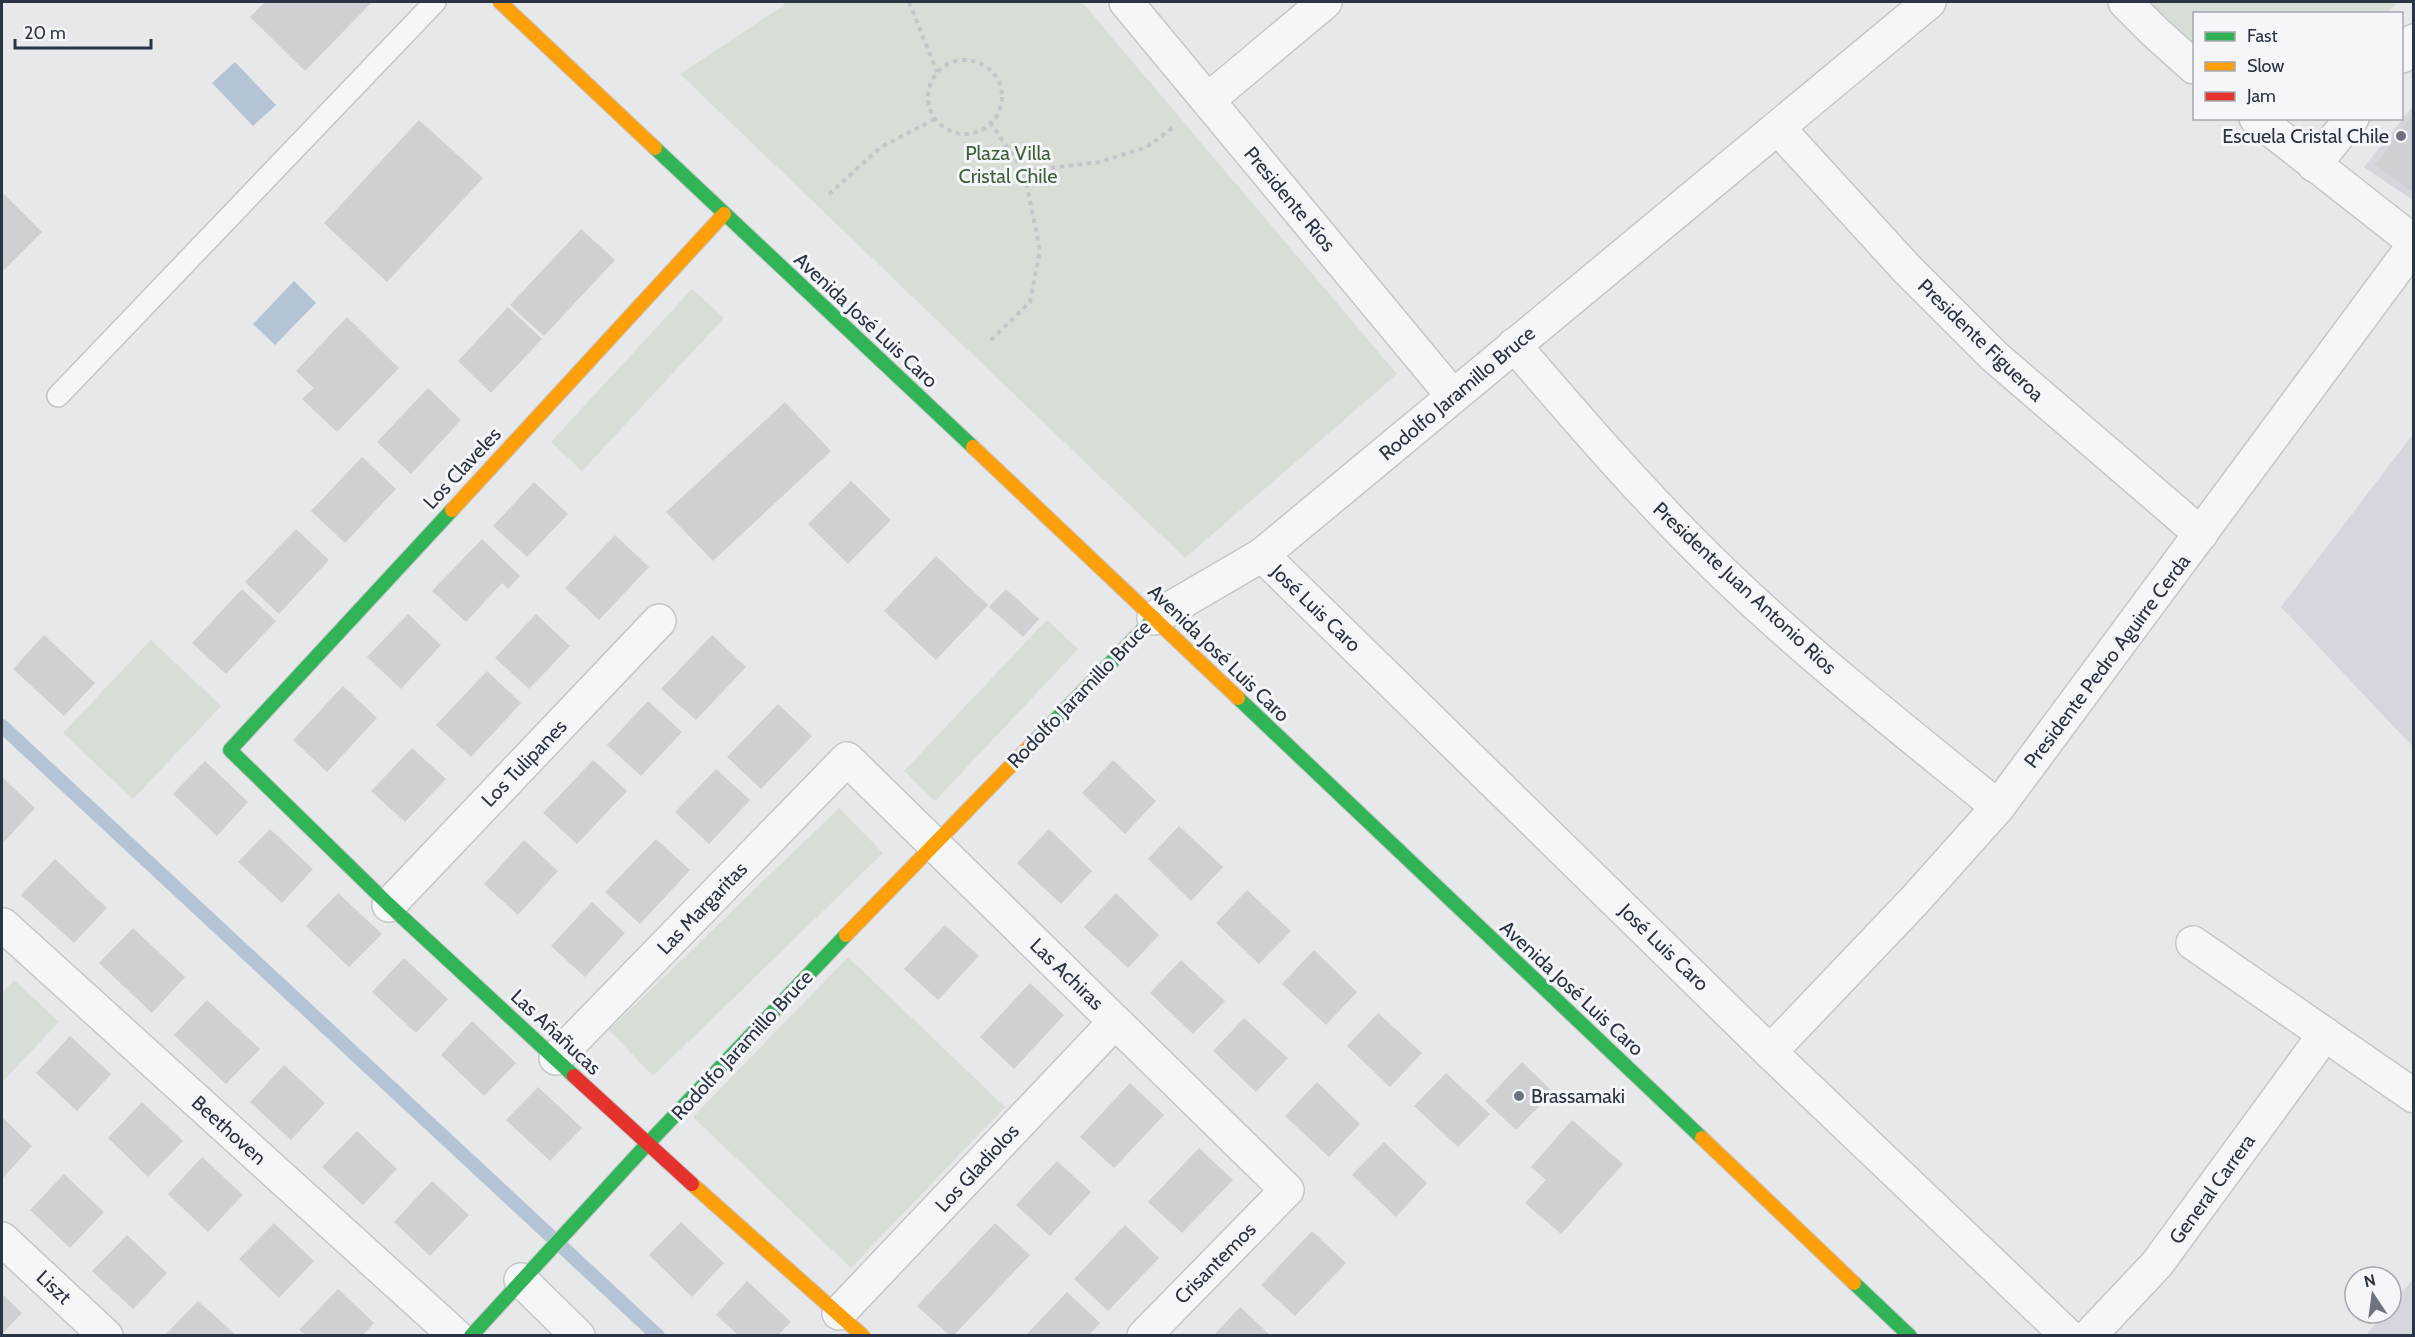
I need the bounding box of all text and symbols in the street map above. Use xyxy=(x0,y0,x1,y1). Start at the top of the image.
scale bar xyxy=(15,12,152,50)
legend xyxy=(2193,12,2403,120)
text: 20 m xyxy=(24,22,66,44)
text: Fast xyxy=(2247,25,2278,47)
text: Slow xyxy=(2247,55,2284,77)
text: Jam xyxy=(2246,85,2276,107)
place label: Escuela Cristal Chile xyxy=(2222,124,2389,148)
marker: Escuela Cristal Chile xyxy=(2394,129,2408,143)
park label: Plaza Villa Cristal Chile xyxy=(959,141,1057,188)
street label: Presidente Ríos xyxy=(1239,142,1341,256)
street label: Avenida José Luis Caro xyxy=(789,247,943,393)
street label: Presidente Figueroa xyxy=(1913,274,2049,406)
street label: Rodolfo Jaramillo Bruce xyxy=(1374,321,1540,465)
street label: Los Claveles xyxy=(418,422,506,514)
street label: Presidente Juan Antonio Rios xyxy=(1648,497,1842,679)
street label: Presidente Pedro Aguirre Cerda xyxy=(2019,549,2195,772)
street label: José Luis Caro xyxy=(1266,559,1366,657)
street label: Avenida José Luis Caro xyxy=(1143,579,1295,727)
street label: Rodolfo Jaramillo Bruce xyxy=(1002,615,1156,773)
street label: Los Tulipanes xyxy=(476,714,572,812)
street label: Las Margaritas xyxy=(652,857,752,959)
street label: José Luis Caro xyxy=(1614,898,1714,996)
street label: Avenida José Luis Caro xyxy=(1495,915,1649,1061)
street label: Las Achiras xyxy=(1025,933,1109,1015)
street label: Rodolfo Jaramillo Bruce xyxy=(666,965,818,1125)
street label: Las Añañucas xyxy=(506,984,606,1080)
place label: Brassamaki xyxy=(1531,1084,1625,1108)
marker: Brassamaki xyxy=(1512,1089,1526,1103)
street label: Beethoven xyxy=(187,1090,271,1170)
street label: Los Gladiolos xyxy=(930,1119,1024,1217)
street label: General Carrera xyxy=(2164,1129,2260,1249)
street label: Crisantemos xyxy=(1169,1217,1261,1309)
street label: Liszt xyxy=(32,1265,77,1309)
north arrow xyxy=(2343,1265,2403,1325)
text: N xyxy=(2362,1270,2377,1291)

